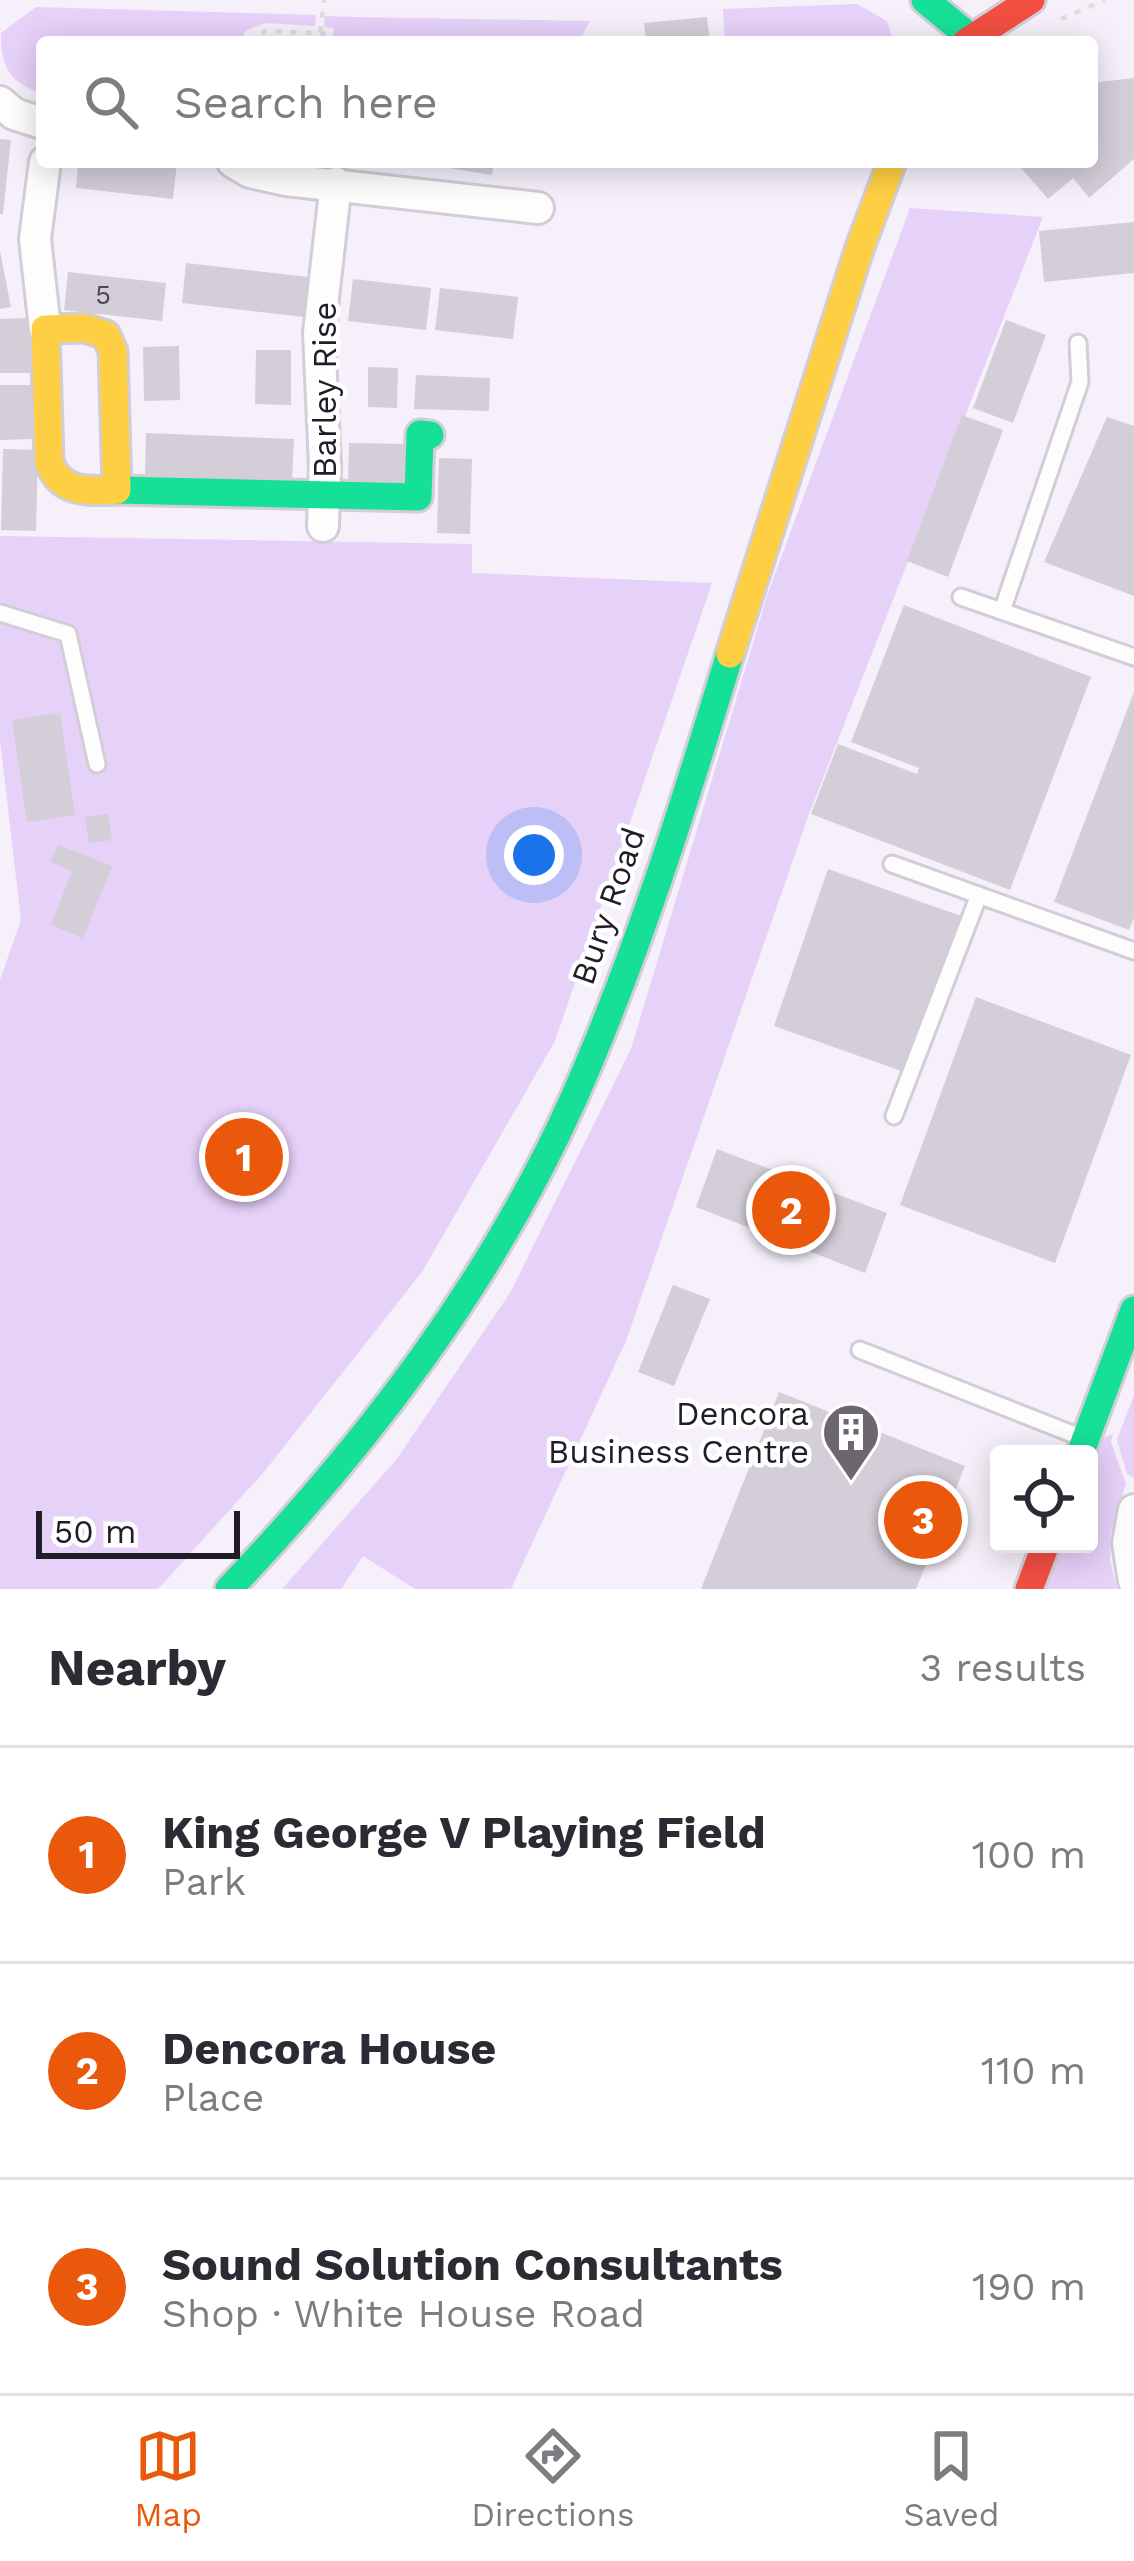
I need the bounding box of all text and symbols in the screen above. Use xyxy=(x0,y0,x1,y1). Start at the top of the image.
search box xyxy=(36,36,1098,168)
icon: search xyxy=(78,69,144,135)
text: Search here xyxy=(174,76,438,129)
house number: 5 xyxy=(95,279,111,311)
street label: Barley Rise xyxy=(305,302,344,478)
street label: Bury Road xyxy=(563,822,653,990)
your location xyxy=(504,825,564,885)
pin: 1 xyxy=(205,1112,283,1202)
pin: 2 xyxy=(752,1165,830,1255)
place label: Dencora Business Centre xyxy=(548,1394,809,1471)
building icon: Dencora Business Centre xyxy=(820,1401,882,1483)
map controls xyxy=(990,1445,1098,1553)
button: locate xyxy=(990,1445,1098,1553)
pin: 3 xyxy=(884,1475,962,1565)
scale bar xyxy=(36,1505,240,1558)
text: 50 m xyxy=(54,1512,136,1551)
text: Nearby xyxy=(48,1638,226,1697)
text: 3 results xyxy=(920,1645,1086,1690)
text: King George V Playing Field xyxy=(162,1806,766,1859)
text: 1 xyxy=(79,1832,95,1877)
text: 100 m xyxy=(972,1832,1086,1877)
text: Park xyxy=(162,1859,246,1904)
text: Dencora House xyxy=(162,2022,496,2075)
text: 2 xyxy=(75,2048,99,2093)
text: 110 m xyxy=(981,2048,1086,2093)
text: Place xyxy=(162,2075,264,2120)
text: Sound Solution Consultants xyxy=(162,2238,783,2291)
text: 3 xyxy=(75,2264,99,2309)
text: 190 m xyxy=(972,2264,1086,2309)
text: Shop · White House Road xyxy=(162,2291,645,2336)
tab: Map xyxy=(135,2423,202,2534)
tab: Directions xyxy=(471,2423,634,2534)
tab: Saved xyxy=(904,2423,999,2534)

